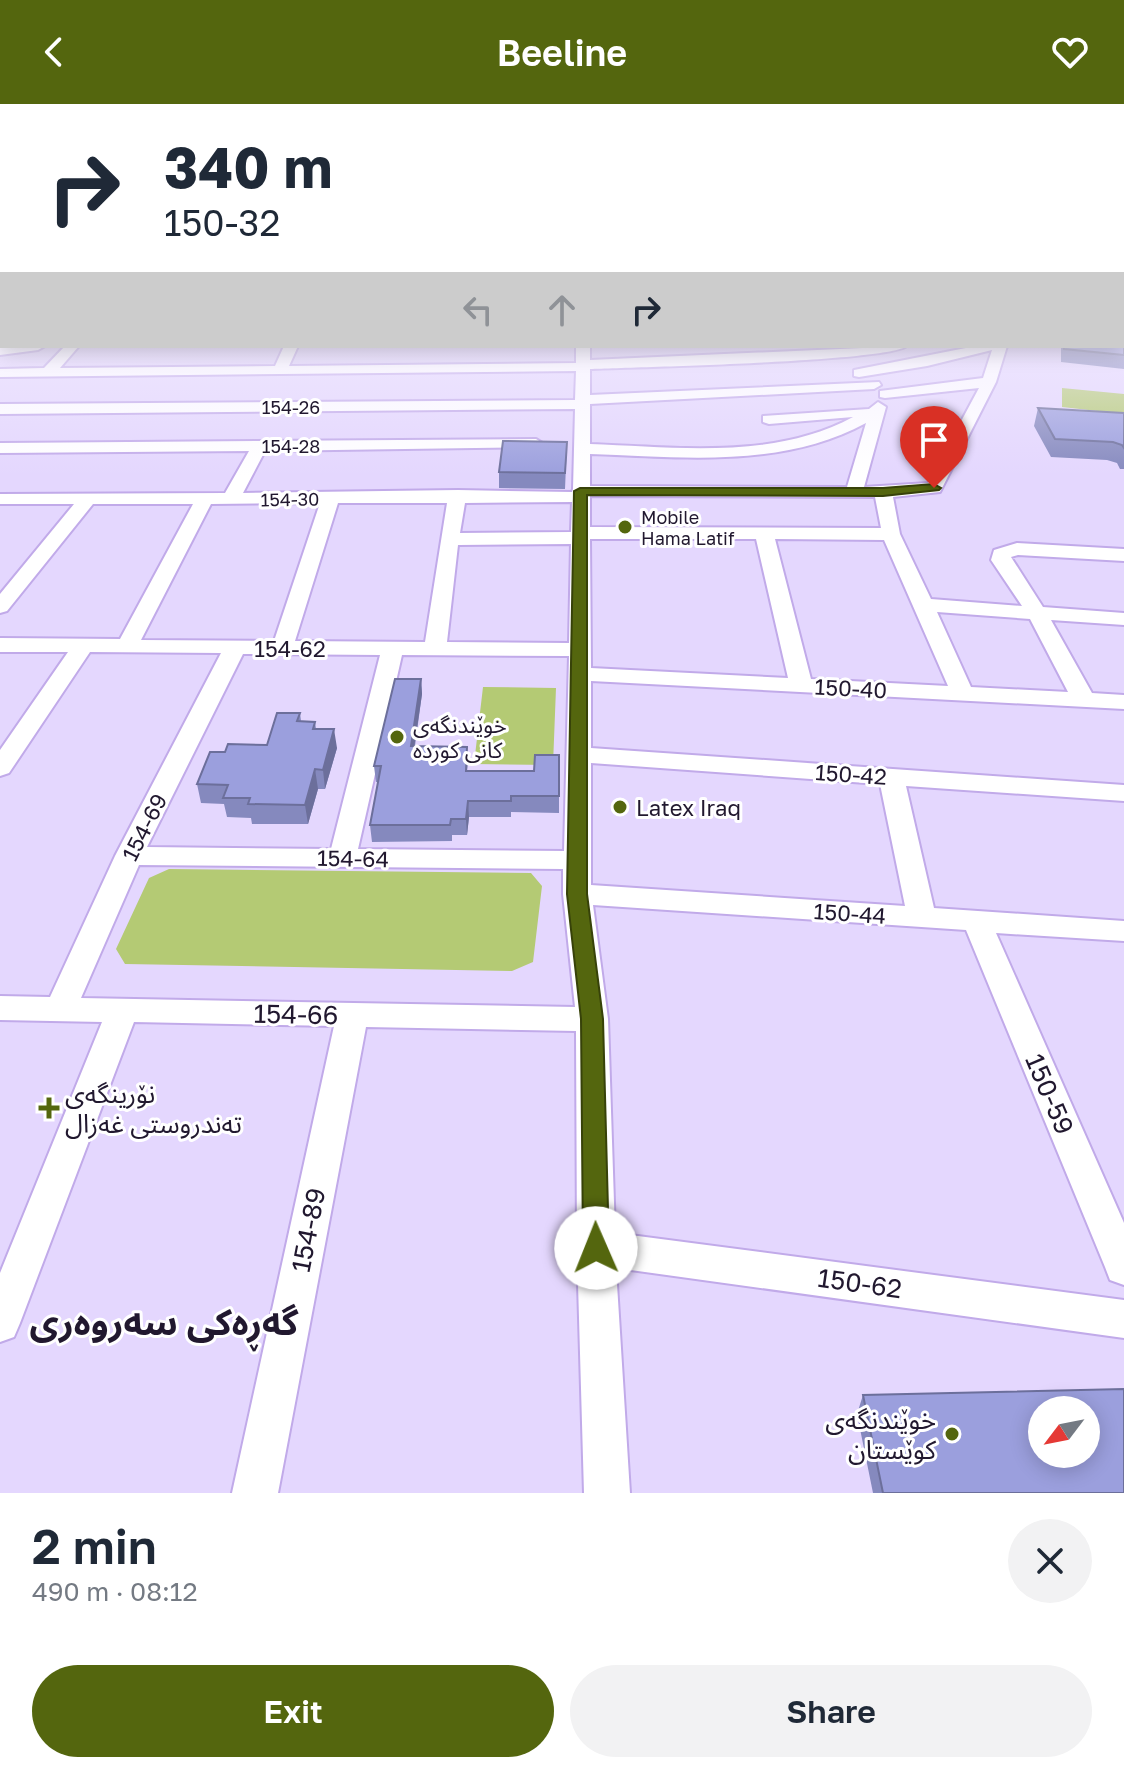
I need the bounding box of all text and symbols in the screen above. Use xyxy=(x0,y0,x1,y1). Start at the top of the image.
icon: back xyxy=(32,30,76,74)
icon: heart xyxy=(1048,30,1092,74)
text: Beeline xyxy=(497,31,627,74)
text: 340 m xyxy=(164,133,333,200)
icon: right xyxy=(32,136,136,240)
text: 150-32 xyxy=(164,201,280,244)
icon: left xyxy=(456,288,500,332)
icon: ahead xyxy=(540,288,584,332)
icon: right xyxy=(624,288,668,332)
street label: 154-26 xyxy=(262,396,320,418)
pin xyxy=(900,406,968,488)
icon: arrive xyxy=(912,418,956,462)
street label: 154-28 xyxy=(262,435,320,457)
street label: 154-30 xyxy=(260,487,320,511)
place label: Mobile Hama Latif xyxy=(641,506,735,549)
marker: Mobile Hama Latif xyxy=(616,518,634,536)
street label: 154-62 xyxy=(254,635,326,662)
street label: 150-40 xyxy=(814,673,888,703)
place label: خوێندنگەی کانی کوردە xyxy=(413,711,507,764)
marker: خوێندنگەی کانی کوردە xyxy=(388,728,406,746)
street label: 150-42 xyxy=(814,758,888,790)
street label: 154-69 xyxy=(116,789,172,865)
place label: Latex Iraq xyxy=(636,794,741,821)
marker: Latex Iraq xyxy=(611,798,629,816)
street label: 154-64 xyxy=(317,844,389,872)
street label: 150-44 xyxy=(813,897,887,929)
street label: 154-66 xyxy=(253,998,339,1030)
street label: 150-59 xyxy=(1019,1049,1081,1139)
place label: نۆرینگەی تەندروستی غەزال xyxy=(65,1078,242,1139)
marker: نۆرینگەی تەندروستی غەزال xyxy=(40,1099,58,1117)
street label: 154-89 xyxy=(285,1185,331,1275)
position arrow xyxy=(554,1206,638,1290)
street label: 150-62 xyxy=(816,1262,904,1304)
district label: گەڕەکی سەروەری xyxy=(30,1300,299,1352)
north arrow xyxy=(1028,1396,1100,1468)
map controls xyxy=(1028,1396,1100,1468)
place label: خوێندنگەی کوێستان xyxy=(825,1404,936,1465)
marker: خوێندنگەی کوێستان xyxy=(943,1425,961,1443)
text: 2 min xyxy=(32,1517,157,1575)
button: close xyxy=(1008,1519,1092,1603)
text: 490 m · 08:12 xyxy=(32,1576,198,1607)
button: Exit xyxy=(32,1665,554,1757)
button: Share xyxy=(570,1665,1092,1757)

